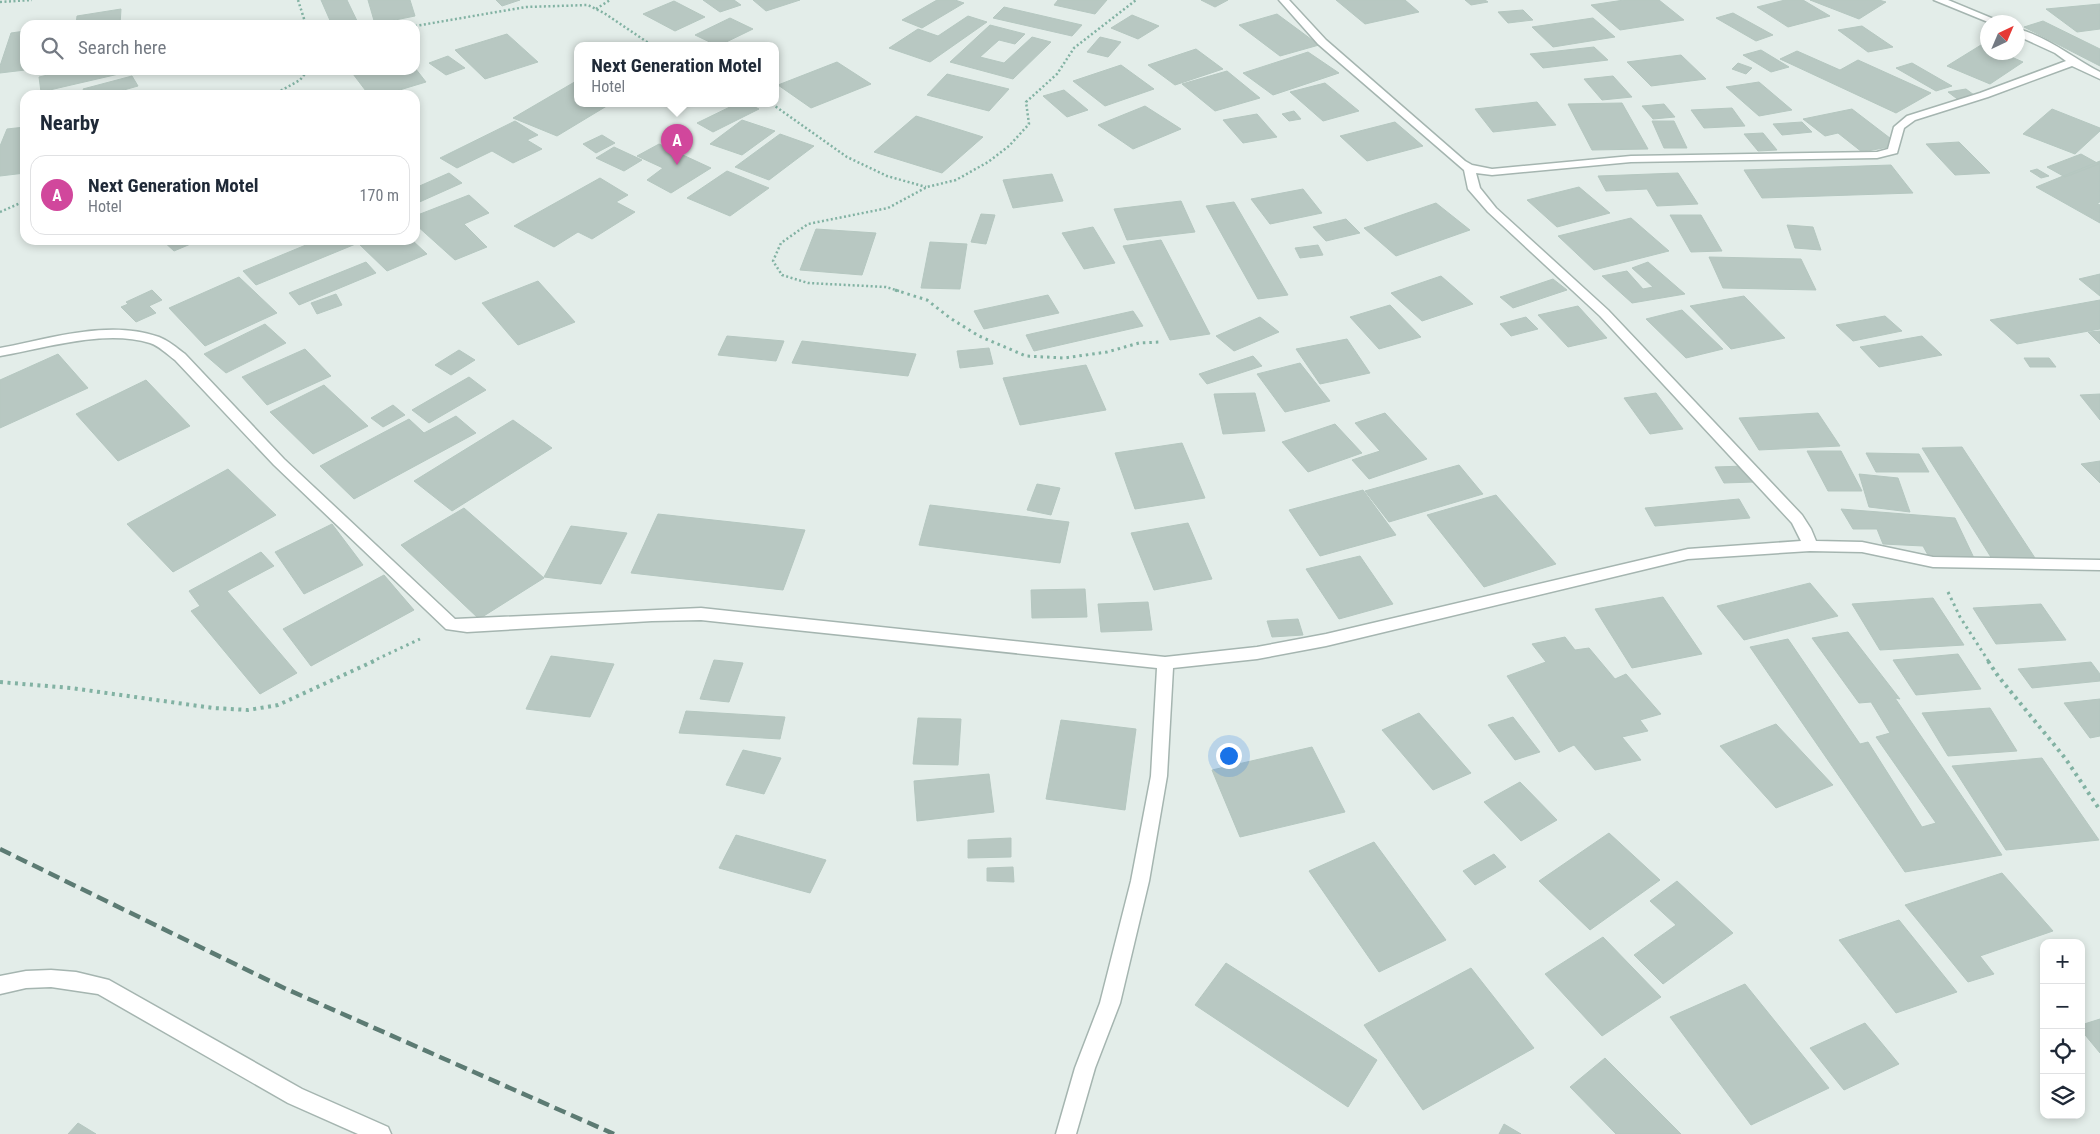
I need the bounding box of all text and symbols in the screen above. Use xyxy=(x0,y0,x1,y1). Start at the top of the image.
north arrow xyxy=(1980,15,2025,60)
search box xyxy=(20,20,420,75)
icon: search xyxy=(38,34,66,62)
text: Search here xyxy=(78,36,166,59)
popup xyxy=(574,42,779,107)
text: Next Generation Motel xyxy=(591,54,762,77)
text: Hotel xyxy=(591,77,625,96)
text: Nearby xyxy=(40,111,99,135)
pin: A xyxy=(661,124,693,165)
text: Next Generation Motel xyxy=(88,174,259,197)
text: A xyxy=(52,186,62,205)
text: 170 m xyxy=(360,186,399,205)
text: Hotel xyxy=(88,197,122,216)
your location xyxy=(1216,743,1242,769)
map controls xyxy=(2040,939,2085,1119)
button: + xyxy=(2040,939,2085,984)
button: − xyxy=(2040,984,2085,1029)
button: locate xyxy=(2040,1029,2085,1074)
button: layers xyxy=(2040,1074,2085,1119)

